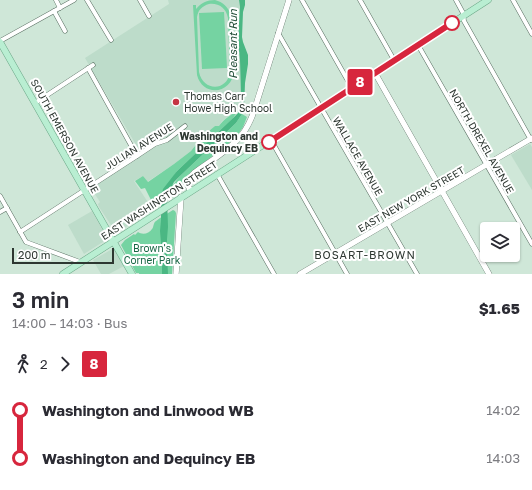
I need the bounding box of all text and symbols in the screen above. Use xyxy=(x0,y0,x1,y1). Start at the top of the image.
water label: Pleasant Run xyxy=(226,8,239,79)
unlabelled marker xyxy=(444,15,460,31)
line badge: 8 xyxy=(347,69,373,95)
text: 8 xyxy=(356,73,364,90)
street label: SOUTH EMERSON AVENUE xyxy=(29,77,101,195)
street label: NORTH DREXEL AVENUE xyxy=(447,87,517,195)
place label: Thomas Carr Howe High School xyxy=(184,90,272,114)
marker: Thomas Carr Howe High School xyxy=(171,97,181,107)
street label: WALLACE AVENUE xyxy=(331,115,385,197)
street label: JULIAN AVENUE xyxy=(103,120,175,172)
place label: Washington and Dequincy EB xyxy=(180,130,258,154)
marker: Washington and Dequincy EB xyxy=(261,134,277,150)
street label: EAST WASHINGTON STREET xyxy=(99,158,219,242)
street label: EAST NEW YORK STREET xyxy=(356,164,466,234)
map controls xyxy=(480,222,520,262)
button: layers xyxy=(480,222,520,262)
park label: Brown's Corner Park xyxy=(124,242,181,266)
scale bar xyxy=(12,246,114,265)
text: 200 m xyxy=(18,248,51,261)
district label: BOSART-BROWN xyxy=(314,248,416,261)
text: 3 min xyxy=(12,286,69,313)
text: $1.65 xyxy=(479,299,520,317)
text: 14:00 – 14:03 · Bus xyxy=(12,315,127,331)
icon: walk xyxy=(12,353,34,375)
icon: forward xyxy=(54,353,76,375)
text: 8 xyxy=(90,355,99,372)
text: 2 xyxy=(40,356,48,372)
text: Washington and Linwood WB xyxy=(42,401,254,419)
text: 14:02 xyxy=(486,402,520,418)
text: Washington and Dequincy EB xyxy=(42,449,255,467)
text: 14:03 xyxy=(486,450,520,466)

